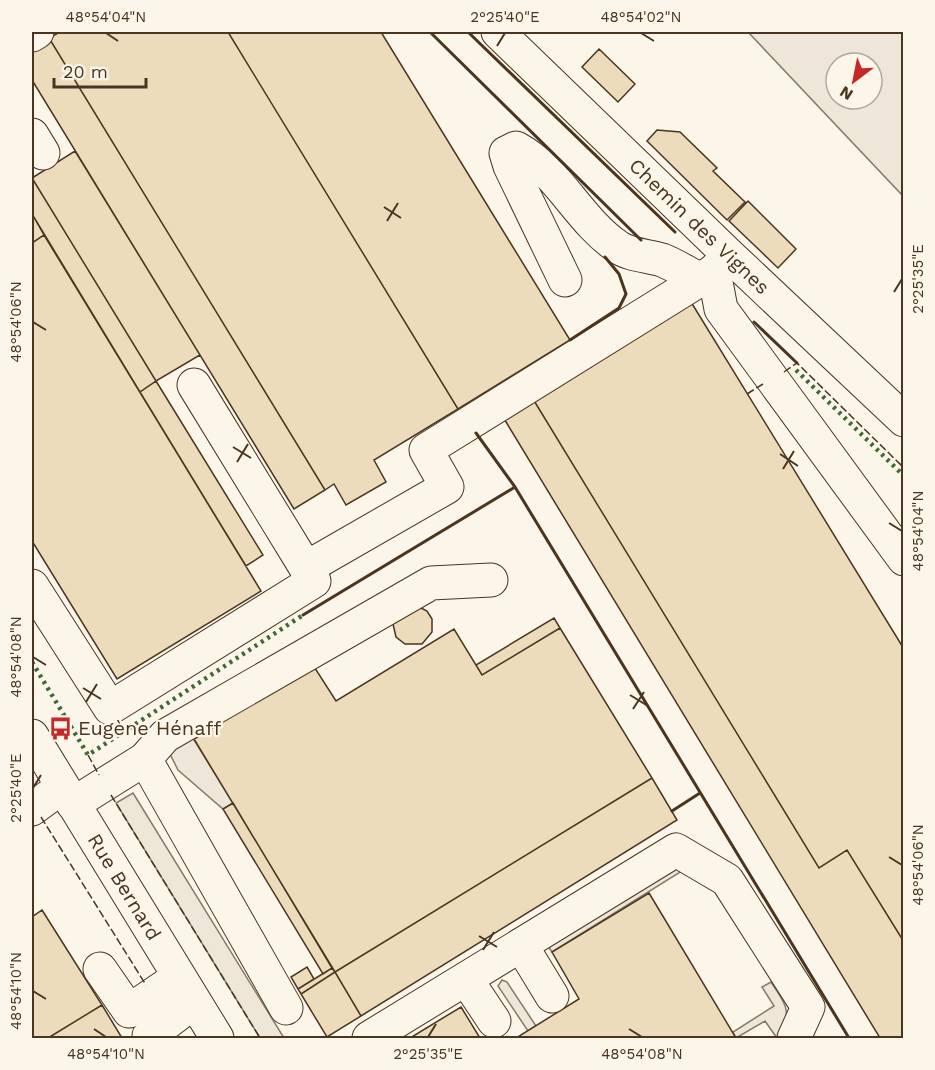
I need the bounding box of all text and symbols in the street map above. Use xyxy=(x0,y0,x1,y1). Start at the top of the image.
text: 48°54'04"N xyxy=(66,8,146,26)
text: 2°25'40"E xyxy=(470,8,540,26)
text: 48°54'02"N xyxy=(600,8,682,26)
scale bar xyxy=(54,51,146,89)
north arrow xyxy=(824,51,884,111)
text: 20 m xyxy=(63,61,108,82)
text: N xyxy=(836,82,856,104)
street label: Chemin des Vignes xyxy=(624,153,775,299)
text: 2°25'35"E xyxy=(909,244,927,314)
text: 48°54'06"N xyxy=(7,281,25,363)
text: 48°54'04"N xyxy=(909,491,927,571)
text: 48°54'08"N xyxy=(7,616,25,698)
bus stop icon: Eugène Hénaff xyxy=(47,715,73,741)
place label: Eugène Hénaff xyxy=(78,716,221,740)
text: 2°25'40"E xyxy=(7,753,25,823)
text: 48°54'06"N xyxy=(909,824,927,906)
street label: Rue Bernard xyxy=(83,829,166,945)
text: 48°54'10"N xyxy=(7,952,25,1030)
text: 48°54'10"N xyxy=(67,1045,145,1063)
text: 2°25'35"E xyxy=(393,1045,463,1063)
text: 48°54'08"N xyxy=(601,1045,683,1063)

